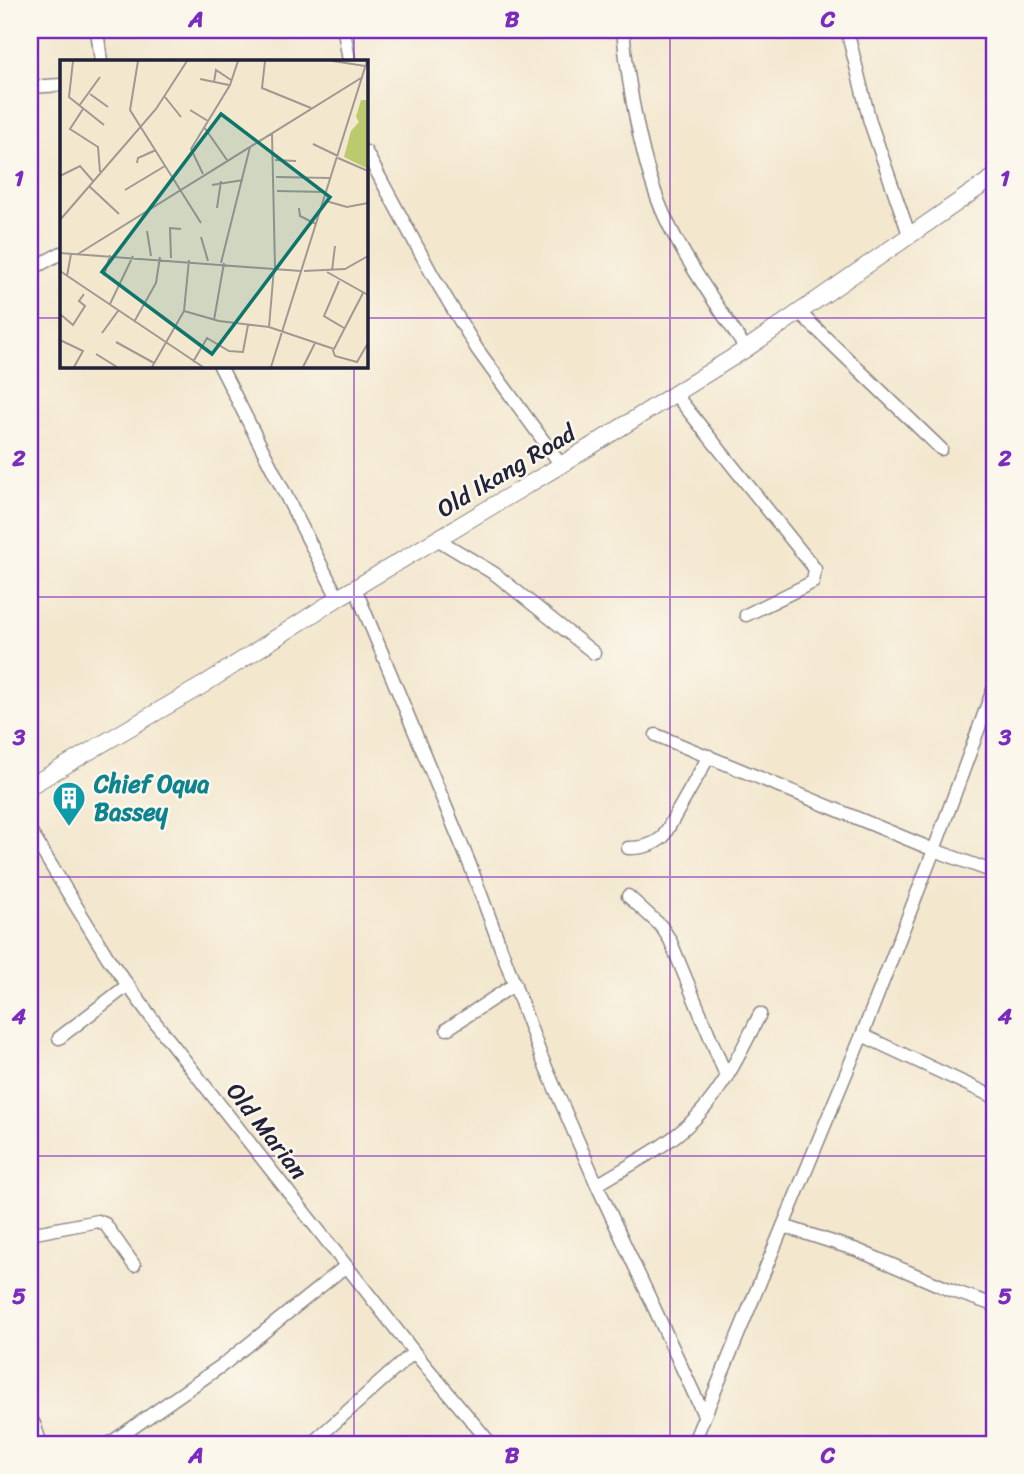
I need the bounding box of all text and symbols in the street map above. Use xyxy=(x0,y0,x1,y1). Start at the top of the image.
text: A xyxy=(187,0,204,40)
text: B xyxy=(505,0,520,40)
text: C xyxy=(820,0,836,40)
inset map xyxy=(60,60,368,368)
text: 1 xyxy=(14,158,24,199)
text: 1 xyxy=(1000,158,1010,199)
street label: Old Ikang Road xyxy=(428,412,585,529)
text: 2 xyxy=(11,438,26,479)
text: 2 xyxy=(997,438,1012,479)
text: 3 xyxy=(12,717,26,758)
text: 3 xyxy=(998,717,1012,758)
place label: Chief Oqua Bassey xyxy=(93,763,209,833)
building icon: Chief Oqua Bassey xyxy=(50,779,88,828)
text: 4 xyxy=(11,996,27,1037)
text: 4 xyxy=(997,996,1013,1037)
street label: Old Marian xyxy=(215,1073,319,1189)
text: 5 xyxy=(12,1276,26,1317)
text: 5 xyxy=(998,1276,1012,1317)
text: A xyxy=(187,1435,204,1474)
text: B xyxy=(505,1435,520,1474)
text: C xyxy=(820,1435,836,1474)

